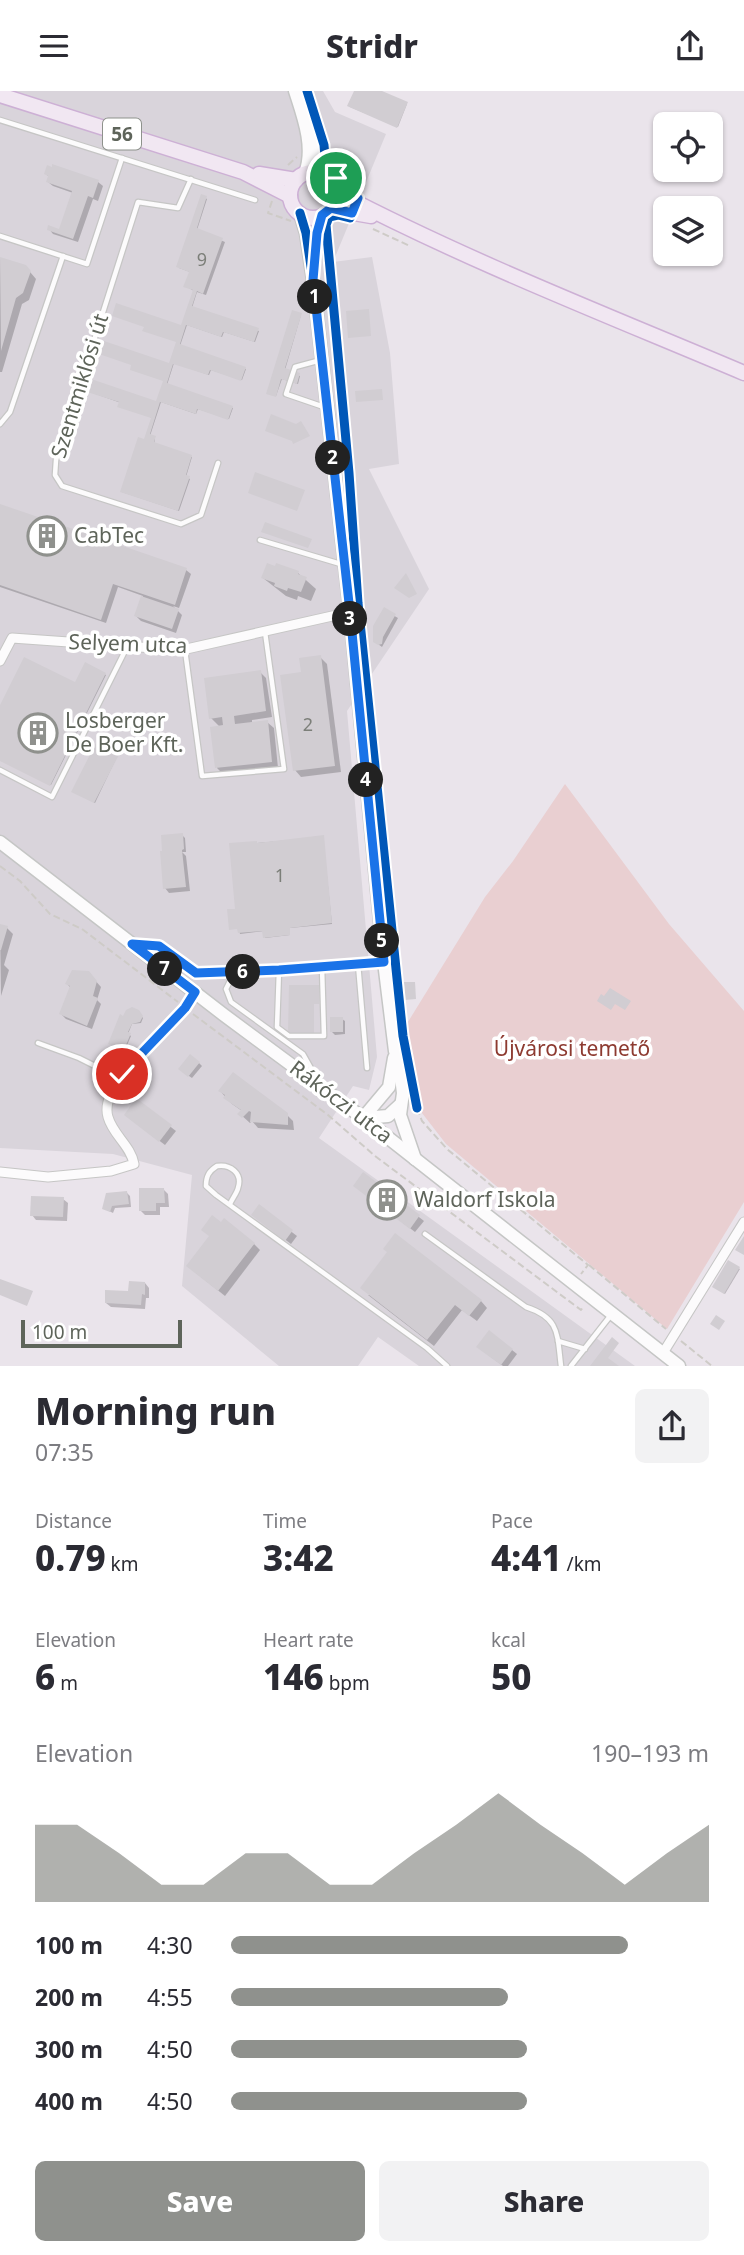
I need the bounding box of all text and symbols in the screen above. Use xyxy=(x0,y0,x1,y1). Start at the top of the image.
text: Stridr xyxy=(326,24,418,67)
icon: menu xyxy=(35,27,73,65)
icon: share xyxy=(671,27,709,65)
map controls xyxy=(653,112,723,266)
button: locate xyxy=(653,112,723,182)
road number: 56 xyxy=(103,119,141,149)
pin xyxy=(306,148,366,208)
icon: arrive xyxy=(317,159,355,197)
button: layers xyxy=(653,196,723,266)
house number: 9 xyxy=(197,247,207,271)
pin: 1 xyxy=(298,279,332,315)
text: 1 xyxy=(309,283,320,309)
street label: Szentmiklósi út xyxy=(44,310,114,461)
pin: 2 xyxy=(316,441,350,475)
text: 2 xyxy=(327,444,338,470)
building icon: CabTec xyxy=(26,515,68,557)
place label: CabTec xyxy=(74,521,144,549)
pin: 3 xyxy=(332,601,368,637)
text: 3 xyxy=(344,605,355,631)
street label: Selyem utca xyxy=(68,627,188,659)
place label: Losberger De Boer Kft. xyxy=(65,706,183,758)
building icon: Losberger De Boer Kft. xyxy=(17,712,59,754)
house number: 2 xyxy=(303,712,313,736)
pin: 4 xyxy=(348,763,384,797)
text: 4 xyxy=(360,766,371,792)
house number: 1 xyxy=(275,863,285,887)
pin: 5 xyxy=(364,923,400,959)
text: 5 xyxy=(376,927,387,953)
pin: 7 xyxy=(148,951,182,987)
text: 7 xyxy=(159,955,170,981)
pin: 6 xyxy=(226,955,260,989)
text: 6 xyxy=(237,958,248,984)
park label: Újvárosi temető xyxy=(494,1034,650,1062)
pin xyxy=(92,1044,152,1104)
street label: Rákóczi utca xyxy=(284,1053,399,1149)
icon: check xyxy=(103,1055,141,1093)
building icon: Waldorf Iskola xyxy=(366,1179,408,1221)
place label: Waldorf Iskola xyxy=(414,1185,556,1213)
scale bar xyxy=(21,1317,182,1349)
text: 100 m xyxy=(32,1319,87,1345)
text: Morning run xyxy=(35,1384,276,1436)
button: share xyxy=(635,1389,709,1463)
text: 07:35 xyxy=(35,1436,94,1468)
text: Distance xyxy=(35,1508,112,1534)
text: Time xyxy=(263,1508,307,1534)
text: Pace xyxy=(491,1508,533,1534)
text: 0.79 xyxy=(35,1534,106,1581)
text: 3:42 xyxy=(263,1534,334,1581)
text: 4:41 xyxy=(491,1534,562,1581)
text: km xyxy=(106,1551,139,1577)
text: /km xyxy=(562,1551,602,1577)
text: Elevation xyxy=(35,1627,116,1653)
text: Heart rate xyxy=(263,1627,354,1653)
text: kcal xyxy=(491,1627,526,1653)
text: 6 xyxy=(35,1653,55,1700)
text: 146 xyxy=(263,1653,324,1700)
text: 50 xyxy=(491,1653,531,1700)
text: m xyxy=(55,1670,78,1696)
text: bpm xyxy=(324,1670,370,1696)
text: Elevation xyxy=(35,1737,133,1769)
text: 190–193 m xyxy=(591,1737,709,1769)
text: 100 m xyxy=(35,1929,103,1961)
text: 4:30 xyxy=(147,1929,193,1961)
text: 200 m xyxy=(35,1981,103,2013)
text: 4:55 xyxy=(147,1981,193,2013)
text: 300 m xyxy=(35,2033,103,2065)
text: 4:50 xyxy=(147,2033,193,2065)
text: 400 m xyxy=(35,2085,103,2117)
text: 4:50 xyxy=(147,2085,193,2117)
button: Save xyxy=(35,2161,365,2241)
button: Share xyxy=(379,2161,709,2241)

